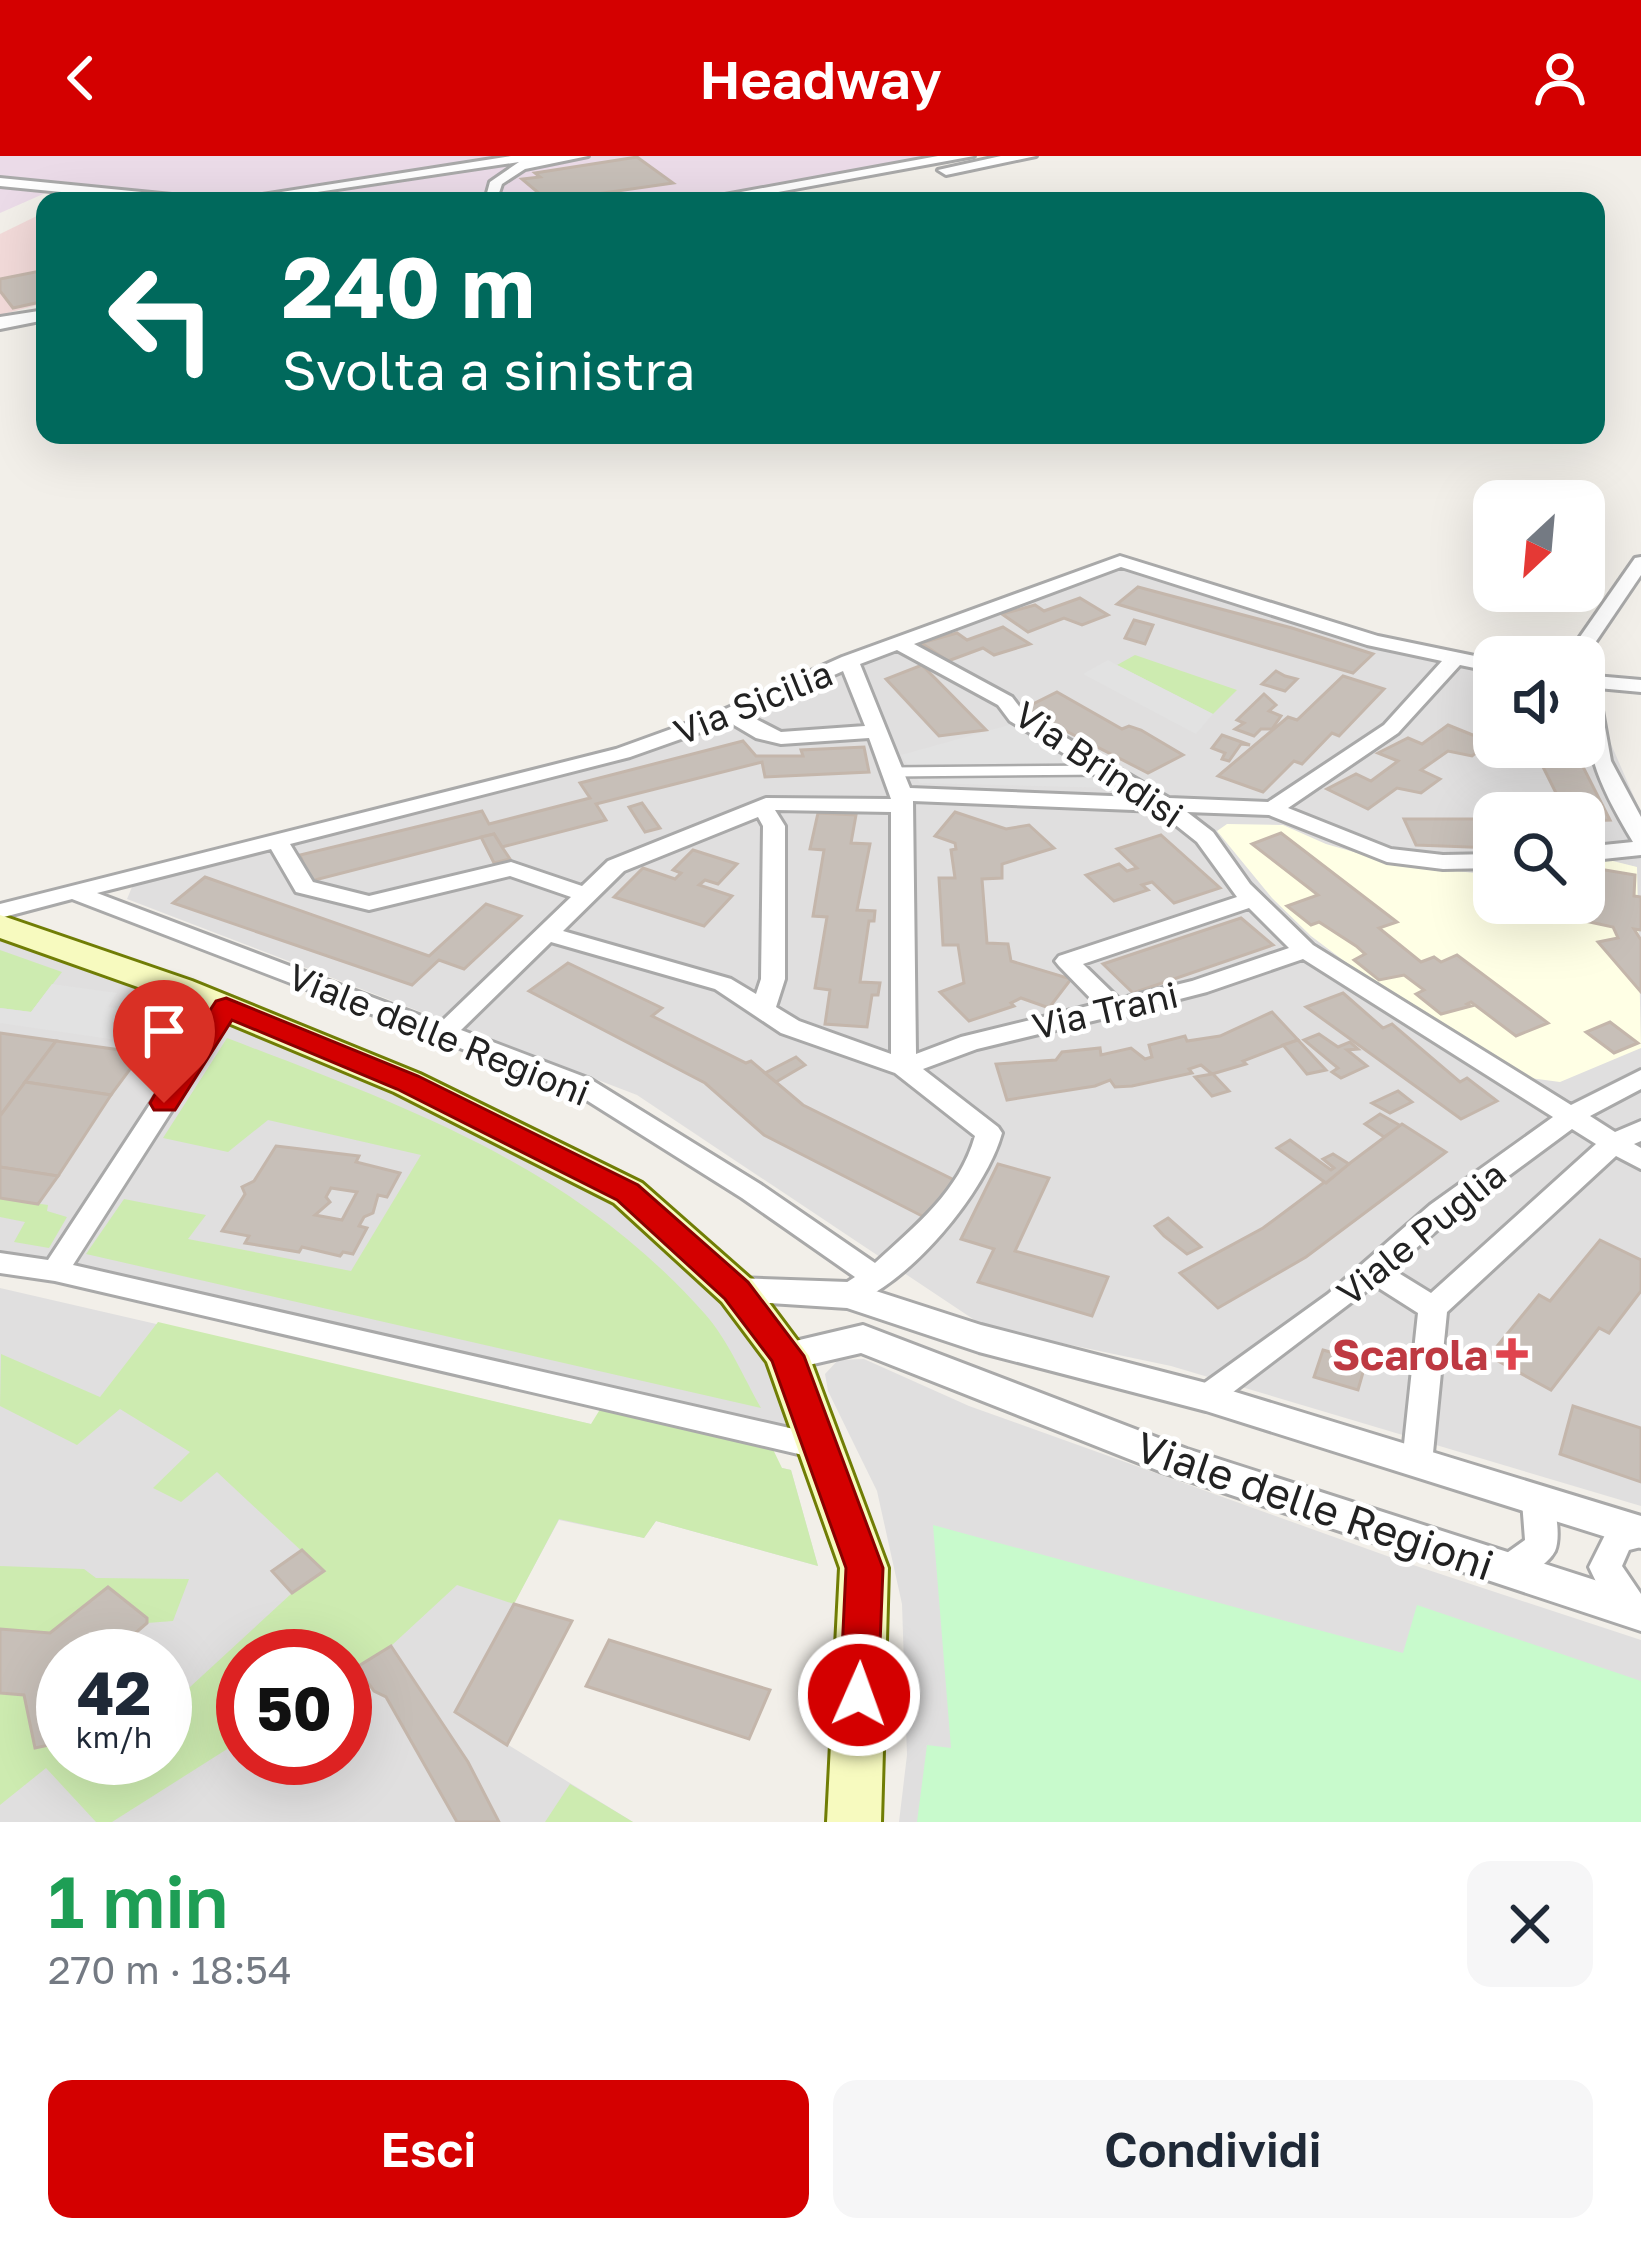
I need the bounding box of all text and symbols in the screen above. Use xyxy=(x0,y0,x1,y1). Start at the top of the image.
icon: back xyxy=(48,45,114,111)
icon: person xyxy=(1527,45,1593,111)
text: Headway xyxy=(699,46,942,111)
text: 240 m xyxy=(282,236,535,336)
icon: left xyxy=(84,240,240,396)
text: Svolta a sinistra xyxy=(282,337,695,402)
north arrow xyxy=(1473,480,1605,612)
map controls xyxy=(1473,480,1605,924)
button: sound xyxy=(1473,636,1605,768)
street label: Via Sicilia xyxy=(668,651,838,753)
street label: Via Brindisi xyxy=(1007,692,1191,836)
button: search xyxy=(1473,792,1605,924)
street label: Viale delle Regioni xyxy=(282,954,596,1114)
street label: Via Trani xyxy=(1028,972,1182,1048)
pin xyxy=(113,980,215,1103)
icon: arrive xyxy=(131,998,197,1064)
street label: Viale Puglia xyxy=(1328,1152,1514,1314)
place label: Scarola xyxy=(1332,1329,1488,1379)
marker: Scarola xyxy=(1499,1341,1525,1367)
street label: Viale delle Regioni xyxy=(1130,1420,1500,1590)
speed limit sign: 50 xyxy=(216,1629,372,1785)
position arrow xyxy=(796,1632,922,1758)
text: 42 xyxy=(77,1656,151,1728)
text: km/h xyxy=(76,1719,152,1755)
text: 1 min xyxy=(48,1857,228,1944)
button: close xyxy=(1467,1861,1593,1987)
text: 270 m · 18:54 xyxy=(48,1946,292,1993)
button: Esci xyxy=(48,2080,809,2218)
button: Condividi xyxy=(833,2080,1593,2218)

